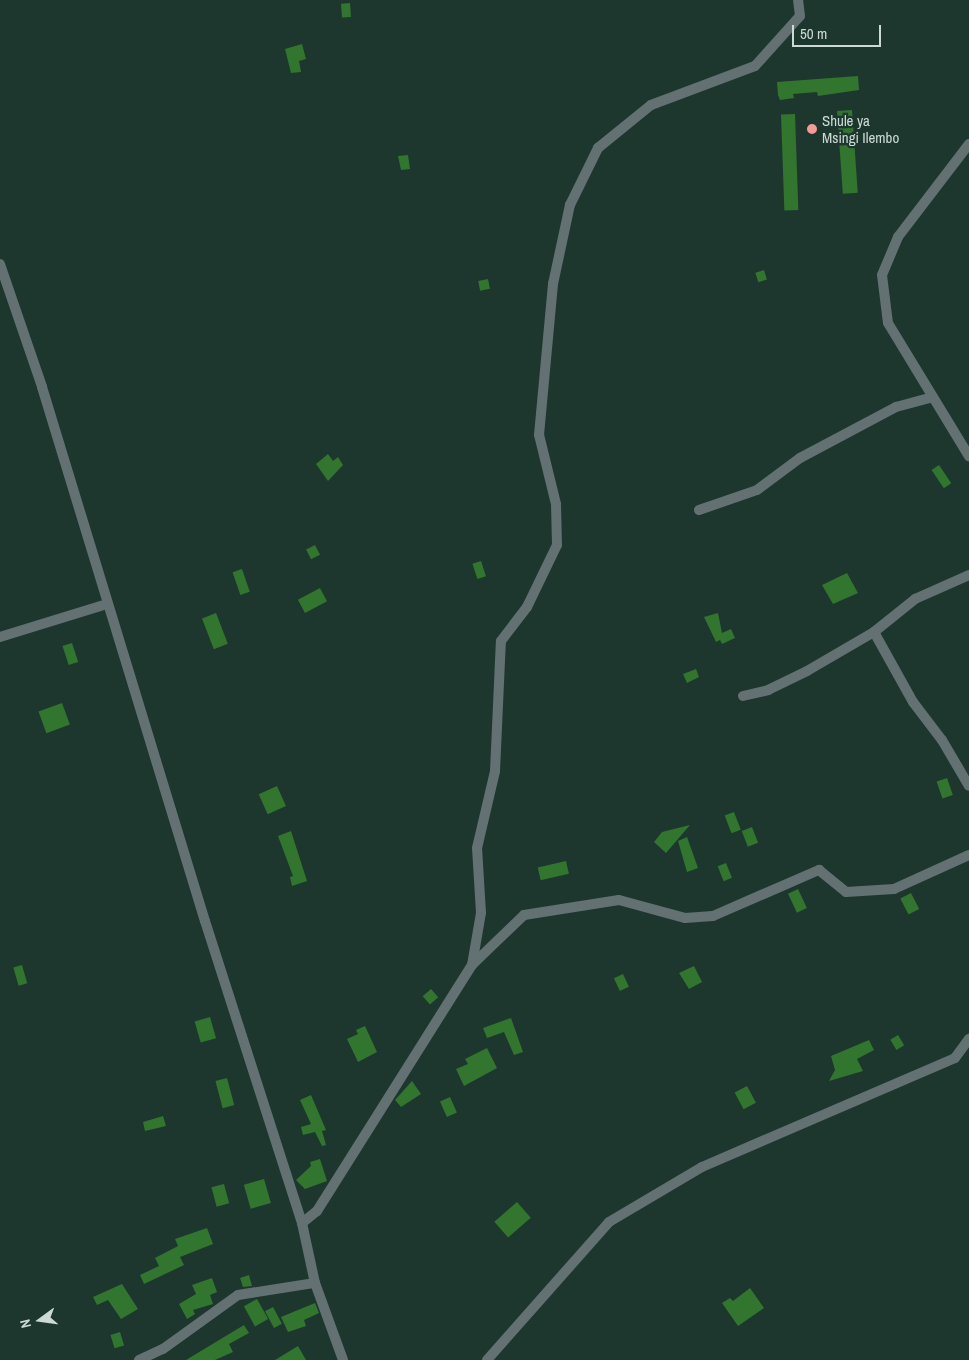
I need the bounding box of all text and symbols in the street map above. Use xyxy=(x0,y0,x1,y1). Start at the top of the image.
scale bar xyxy=(794,15,883,47)
text: 50 m xyxy=(800,23,827,44)
place label: Shule ya Msingi Ilembo xyxy=(822,111,899,146)
marker: Shule ya Msingi Ilembo xyxy=(806,123,818,135)
north arrow xyxy=(15,1295,65,1345)
text: N xyxy=(16,1317,35,1330)

